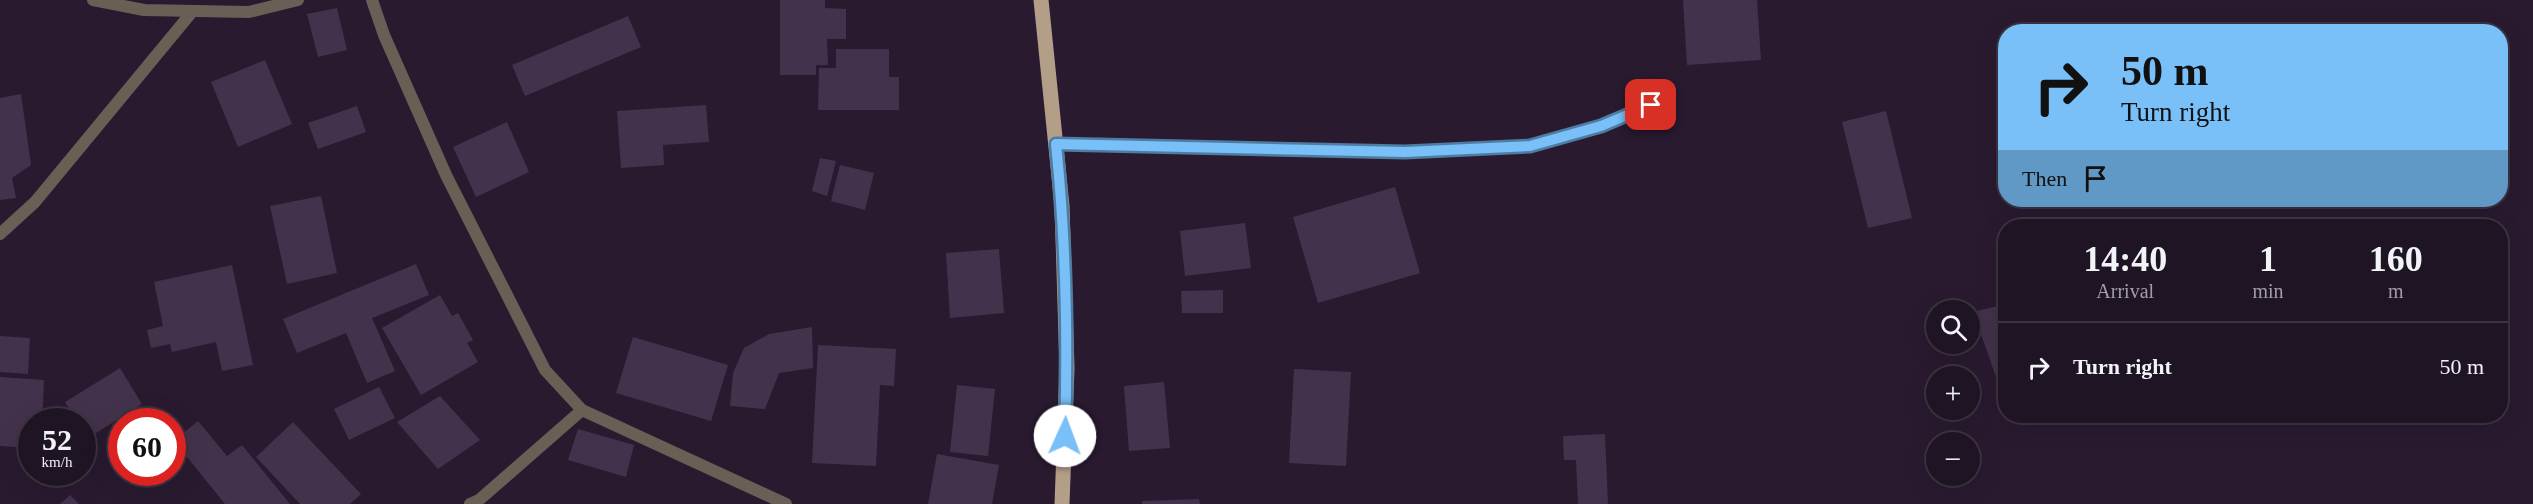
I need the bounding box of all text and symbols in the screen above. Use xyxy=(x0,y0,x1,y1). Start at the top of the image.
icon: right xyxy=(2022,48,2100,126)
text: 50 m xyxy=(2121,48,2209,94)
pin xyxy=(1625,79,1676,130)
icon: arrive xyxy=(1634,88,1667,121)
text: Turn right xyxy=(2121,97,2230,127)
icon: arrive xyxy=(2079,162,2112,195)
text: Then xyxy=(2022,166,2067,191)
text: 14:40 xyxy=(2083,239,2167,279)
text: 1 xyxy=(2259,239,2277,279)
text: 160 xyxy=(2369,239,2423,279)
text: Arrival xyxy=(2096,280,2154,302)
text: min xyxy=(2252,280,2284,302)
text: m xyxy=(2388,280,2404,302)
map controls xyxy=(1926,300,1980,486)
button: search xyxy=(1926,300,1980,354)
icon: right xyxy=(2022,351,2055,384)
text: Turn right xyxy=(2073,354,2172,379)
text: 50 m xyxy=(2439,354,2484,379)
button: + xyxy=(1926,366,1980,420)
position arrow xyxy=(1033,404,1097,468)
speed limit sign: 60 xyxy=(108,408,186,486)
text: 52 xyxy=(42,423,72,456)
button: − xyxy=(1926,432,1980,486)
text: km/h xyxy=(42,454,72,470)

